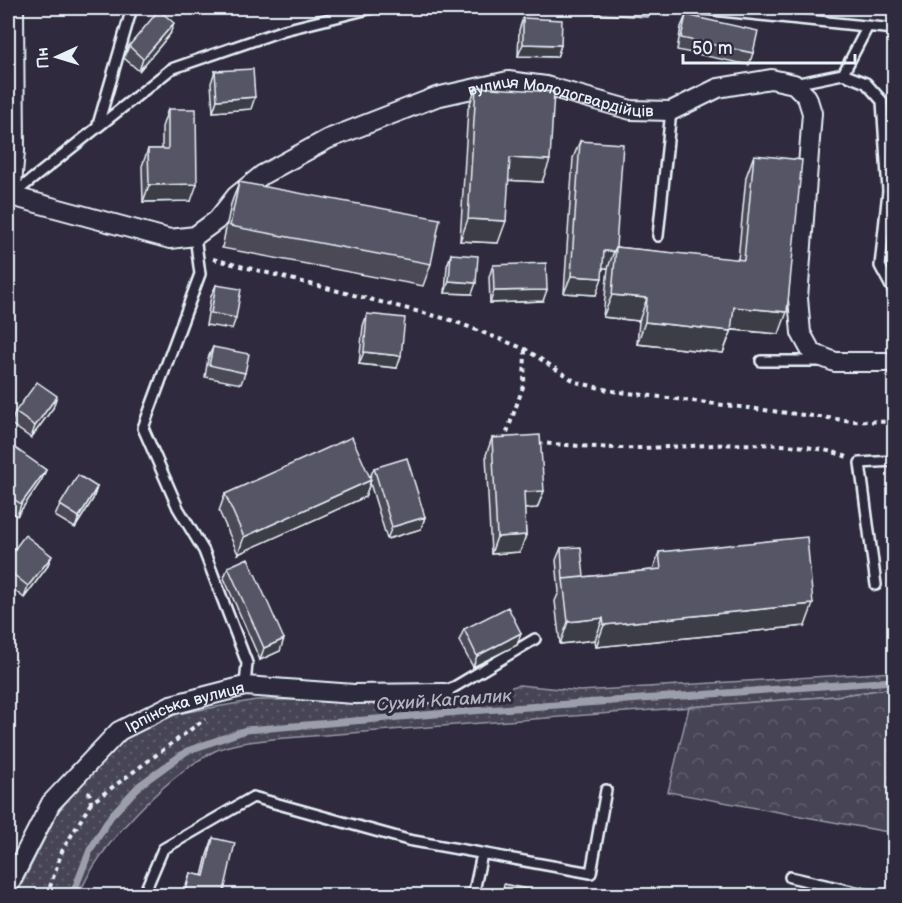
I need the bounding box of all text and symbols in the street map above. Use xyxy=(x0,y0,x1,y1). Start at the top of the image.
north arrow xyxy=(27,27,87,87)
scale bar xyxy=(683,27,856,65)
text: 50 m xyxy=(692,38,733,59)
text: Пн xyxy=(33,47,54,69)
street label: вулиця Молодогвардійців xyxy=(466,73,654,122)
street label: Ірпінська вулиця xyxy=(122,678,247,737)
water label: Сухий Кагамлик xyxy=(376,685,513,716)

